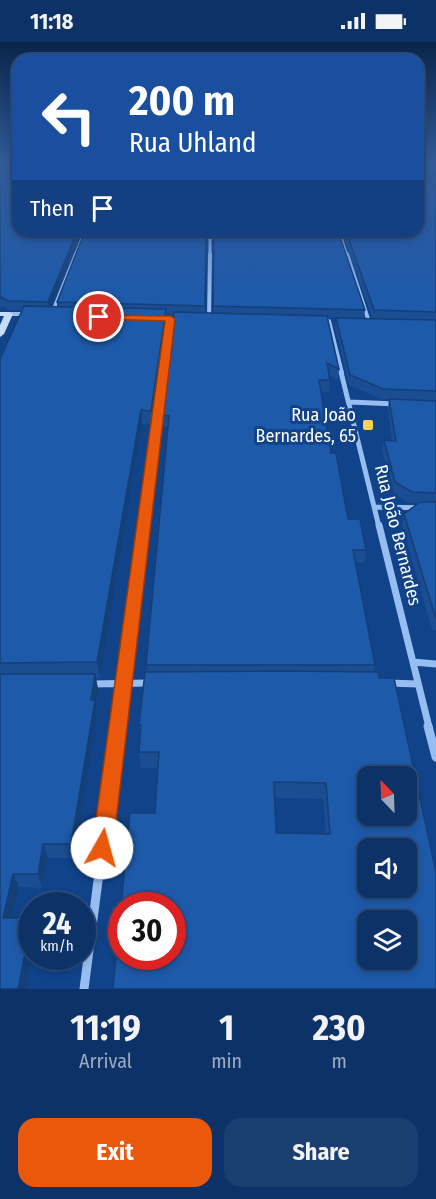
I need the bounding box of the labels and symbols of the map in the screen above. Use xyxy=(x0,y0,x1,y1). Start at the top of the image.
pin xyxy=(73,291,124,342)
place label: Rua João Bernardes, 65 xyxy=(256,404,356,447)
marker: Rua João Bernardes, 65 xyxy=(361,418,375,432)
street label: Rua João Bernardes xyxy=(370,462,426,608)
north arrow xyxy=(357,766,417,826)
position arrow xyxy=(70,816,134,880)
speed limit sign: 30 xyxy=(108,892,186,970)

